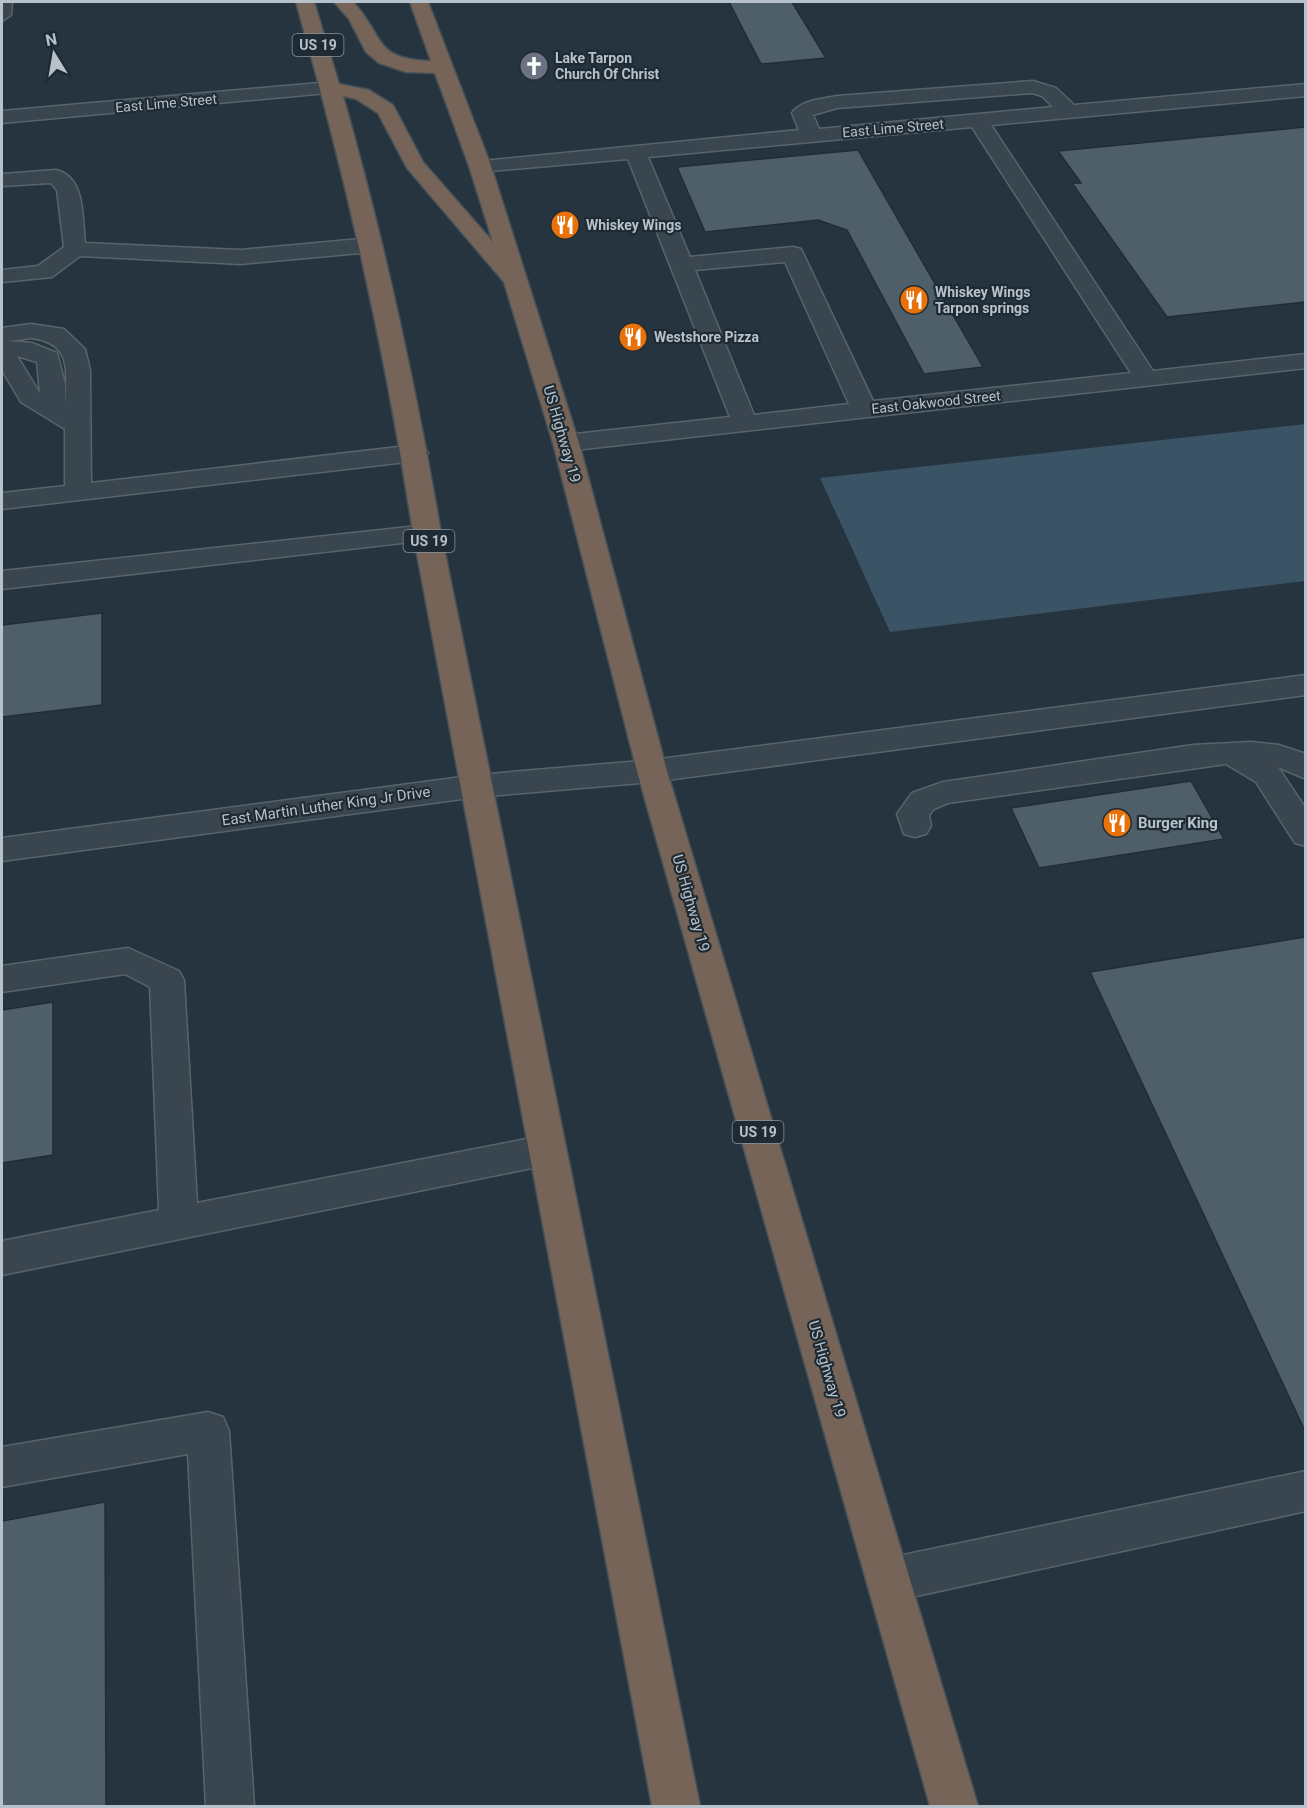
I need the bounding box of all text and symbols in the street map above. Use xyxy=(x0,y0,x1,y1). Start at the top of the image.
north arrow xyxy=(24,24,84,84)
text: N xyxy=(44,29,59,50)
road number: US 19 xyxy=(292,34,344,56)
church icon: Lake Tarpon Church Of Christ xyxy=(518,50,550,82)
place label: Lake Tarpon Church Of Christ xyxy=(555,50,660,82)
street label: East Lime Street xyxy=(115,91,218,115)
street label: East Lime Street xyxy=(842,116,945,140)
restaurant icon: Whiskey Wings xyxy=(549,209,581,241)
place label: Whiskey Wings xyxy=(586,217,681,233)
restaurant icon: Whiskey Wings Tarpon springs xyxy=(898,284,930,316)
place label: Whiskey Wings Tarpon springs xyxy=(935,284,1030,316)
restaurant icon: Westshore Pizza xyxy=(617,321,649,353)
place label: Westshore Pizza xyxy=(654,329,759,345)
street label: US Highway 19 xyxy=(540,383,584,485)
street label: East Oakwood Street xyxy=(871,387,1002,417)
road number: US 19 xyxy=(404,530,454,552)
street label: East Martin Luther King Jr Drive xyxy=(220,782,432,830)
restaurant icon: Burger King xyxy=(1101,807,1133,839)
place label: Burger King xyxy=(1138,814,1218,832)
street label: US Highway 19 xyxy=(669,852,713,954)
road number: US 19 xyxy=(732,1121,783,1143)
street label: US Highway 19 xyxy=(805,1318,849,1420)

